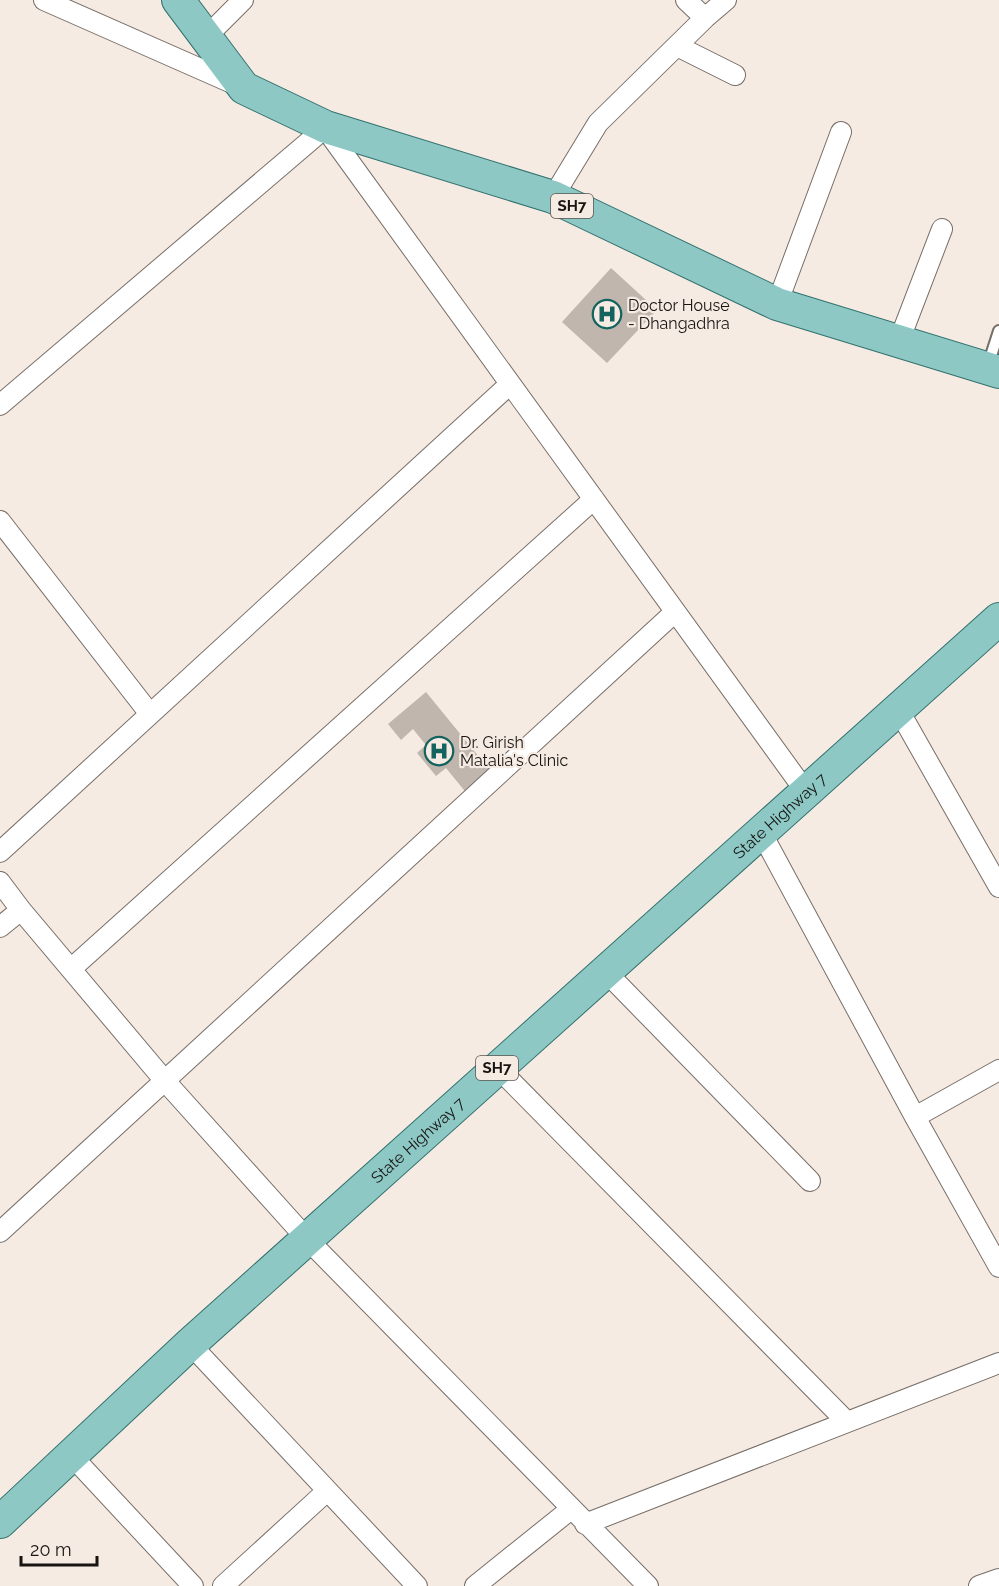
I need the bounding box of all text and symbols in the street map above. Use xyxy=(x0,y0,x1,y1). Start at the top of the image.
road number: SH7 xyxy=(551,194,593,218)
place label: Doctor House - Dhangadhra xyxy=(628,296,730,333)
hospital icon: Doctor House - Dhangadhra xyxy=(591,298,623,330)
place label: Dr. Girish Matalia's Clinic xyxy=(460,733,568,770)
hospital icon: Dr. Girish Matalia's Clinic xyxy=(423,735,455,767)
street label: State Highway 7 xyxy=(729,769,830,862)
road number: SH7 xyxy=(476,1056,518,1080)
street label: State Highway 7 xyxy=(367,1093,469,1187)
scale bar xyxy=(21,1529,98,1567)
text: 20 m xyxy=(30,1539,72,1560)

